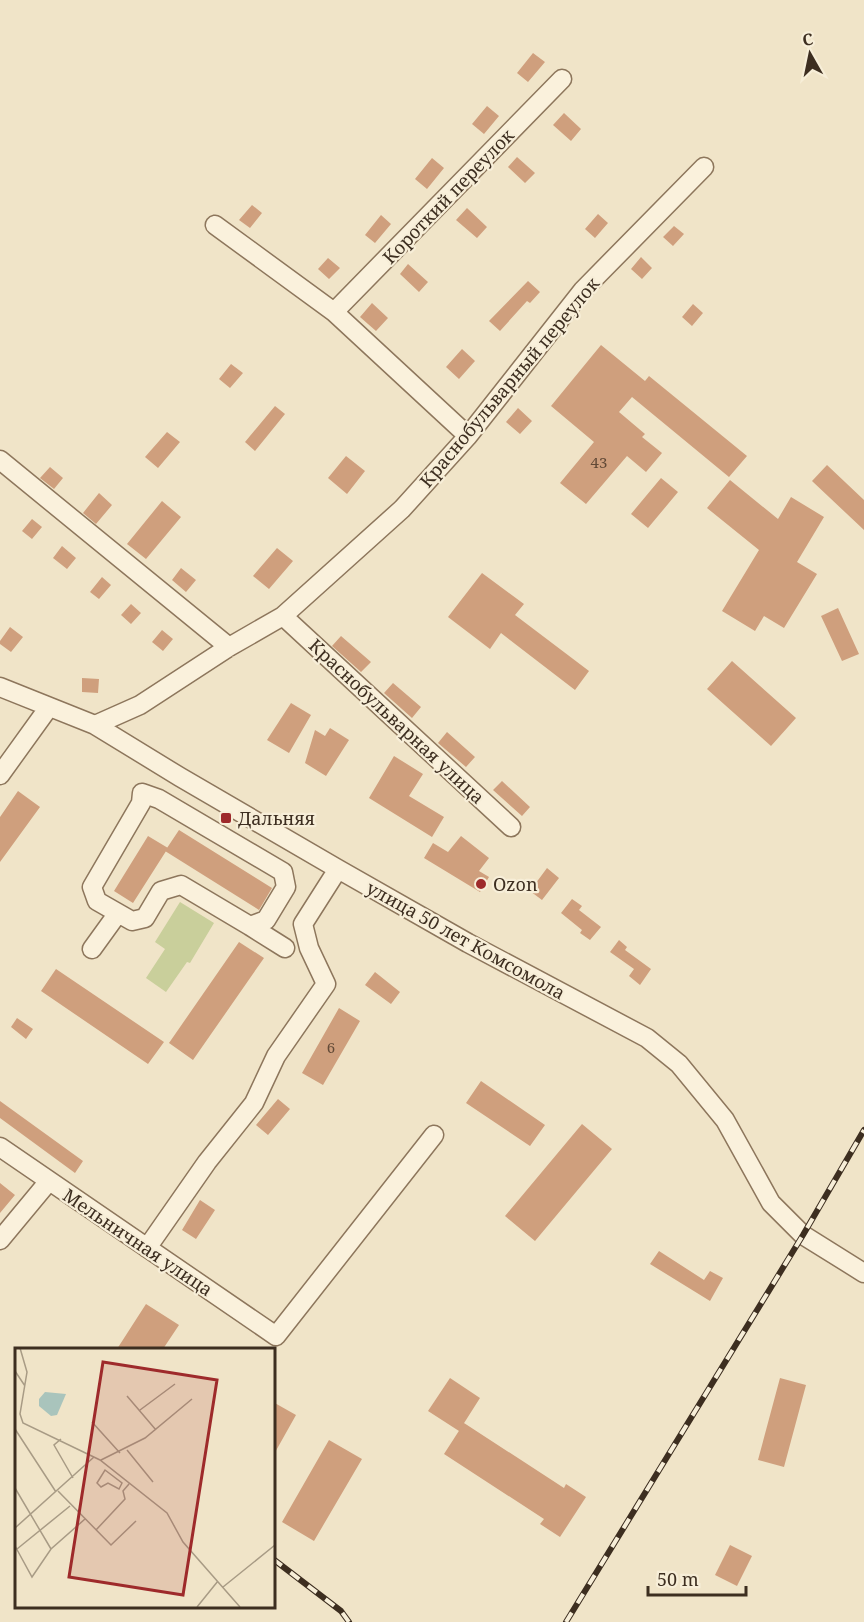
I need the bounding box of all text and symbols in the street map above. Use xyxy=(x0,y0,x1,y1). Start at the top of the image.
north arrow xyxy=(780,24,840,84)
text: С xyxy=(801,27,815,51)
street label: Короткий переулок xyxy=(377,123,519,269)
street label: Краснобульварный переулок xyxy=(414,272,604,492)
house number: 43 xyxy=(591,452,607,472)
street label: Краснобульварная улица xyxy=(304,633,490,809)
place label: Дальняя xyxy=(238,806,315,830)
marker: Дальняя xyxy=(219,811,233,825)
place label: Ozon xyxy=(493,872,538,896)
street label: улица 50 лет Комсомола xyxy=(362,875,570,1005)
marker: Ozon xyxy=(474,877,488,891)
house number: 6 xyxy=(327,1037,335,1057)
street label: Мельничная улица xyxy=(58,1183,218,1301)
inset map xyxy=(15,1348,274,1607)
scale bar xyxy=(648,1559,746,1597)
text: 50 m xyxy=(657,1567,699,1591)

